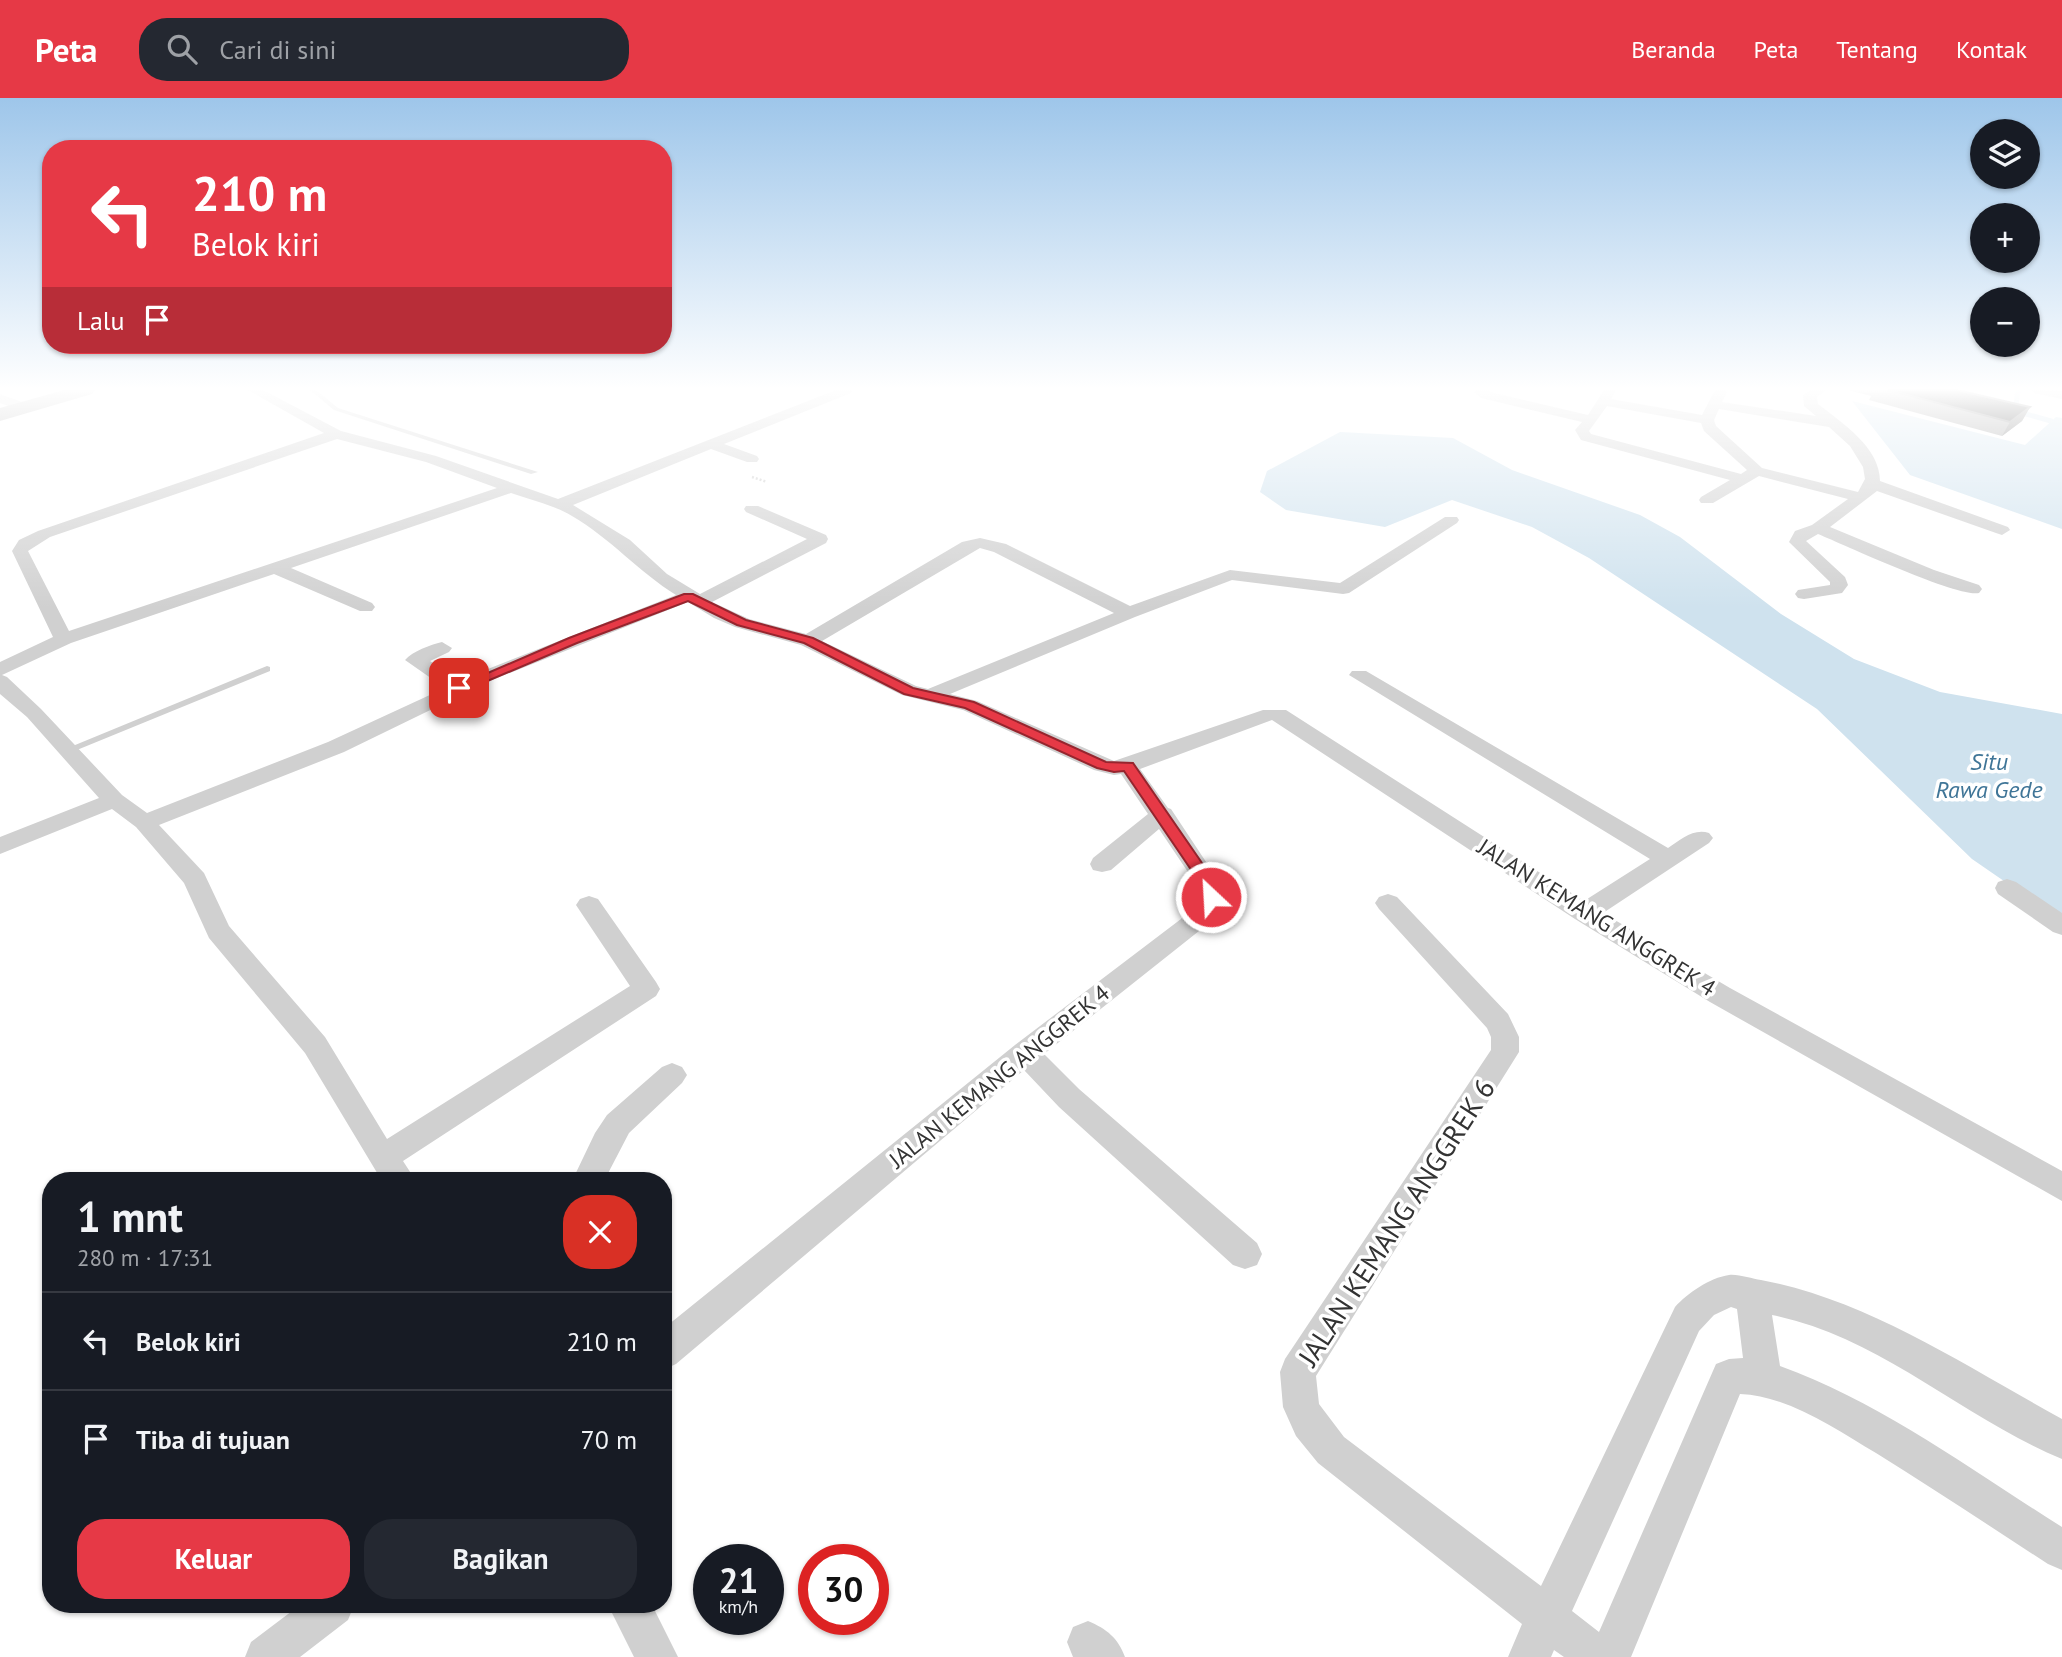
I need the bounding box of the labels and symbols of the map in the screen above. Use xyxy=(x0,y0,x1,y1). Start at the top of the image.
pin xyxy=(429,658,489,718)
water label: Situ Rawa Gede xyxy=(1935,746,2043,805)
street label: JALAN KEMANG ANGGREK 4 xyxy=(1472,831,1722,1002)
position arrow xyxy=(1174,860,1248,934)
street label: JALAN KEMANG ANGGREK 4 xyxy=(882,978,1115,1175)
street label: JALAN KEMANG ANGGREK 6 xyxy=(1289,1071,1503,1373)
speed limit sign: 30 xyxy=(798,1544,889,1635)

